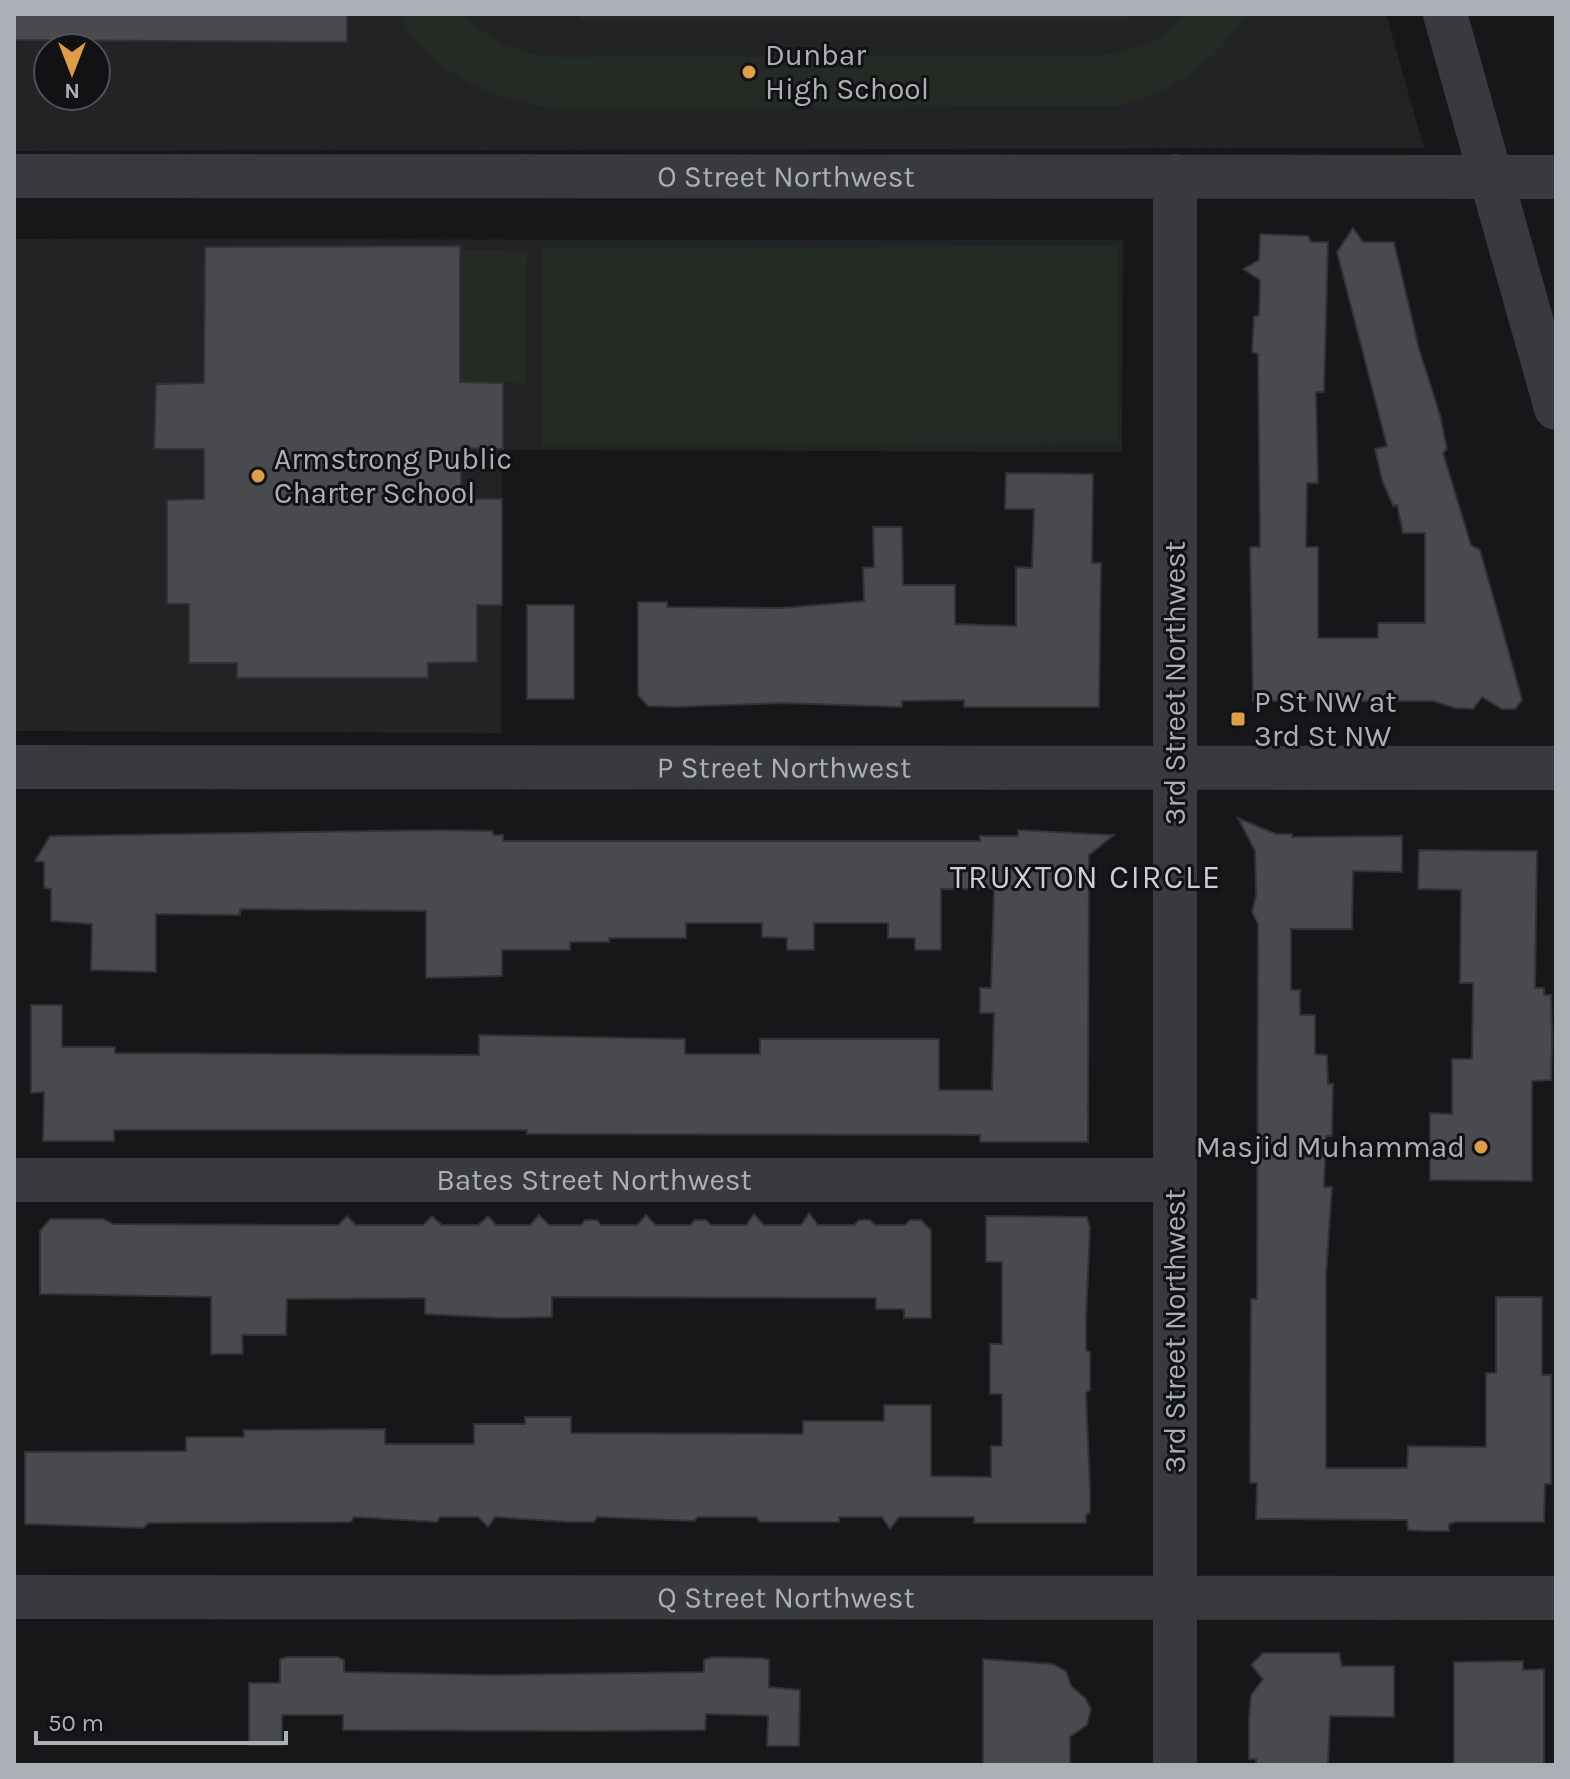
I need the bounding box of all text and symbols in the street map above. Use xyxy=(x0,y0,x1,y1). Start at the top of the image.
north arrow xyxy=(32,32,112,112)
place label: Dunbar High School xyxy=(765,37,929,107)
marker: Dunbar High School xyxy=(740,63,758,81)
text: N xyxy=(64,78,80,104)
street label: O Street Northwest xyxy=(657,158,915,195)
place label: Armstrong Public Charter School xyxy=(274,441,512,511)
marker: Armstrong Public Charter School xyxy=(249,467,267,485)
street label: 3rd Street Northwest xyxy=(1157,541,1193,825)
place label: P St NW at 3rd St NW xyxy=(1254,684,1397,754)
marker: P St NW at 3rd St NW xyxy=(1229,710,1247,728)
street label: P Street Northwest xyxy=(657,749,911,786)
district label: TRUXTON CIRCLE xyxy=(950,859,1222,896)
place label: Masjid Muhammad xyxy=(1195,1129,1465,1165)
marker: Masjid Muhammad xyxy=(1472,1138,1490,1156)
street label: Bates Street Northwest xyxy=(436,1162,752,1198)
street label: 3rd Street Northwest xyxy=(1157,1189,1193,1473)
street label: Q Street Northwest xyxy=(657,1579,915,1616)
scale bar xyxy=(36,1695,286,1745)
text: 50 m xyxy=(48,1709,104,1737)

